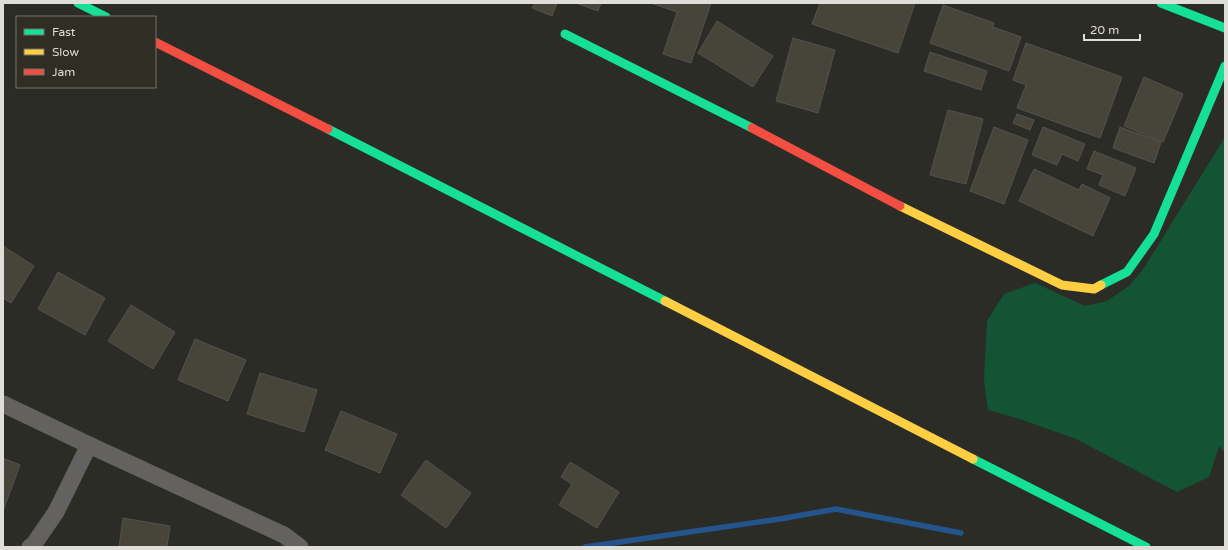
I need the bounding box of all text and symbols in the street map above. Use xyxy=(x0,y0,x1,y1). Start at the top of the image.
legend xyxy=(16,16,156,88)
scale bar xyxy=(1084,16,1140,42)
text: 20 m xyxy=(1090,23,1119,37)
text: Fast xyxy=(52,25,76,39)
text: Slow xyxy=(52,45,79,59)
text: Jam xyxy=(52,65,75,79)

